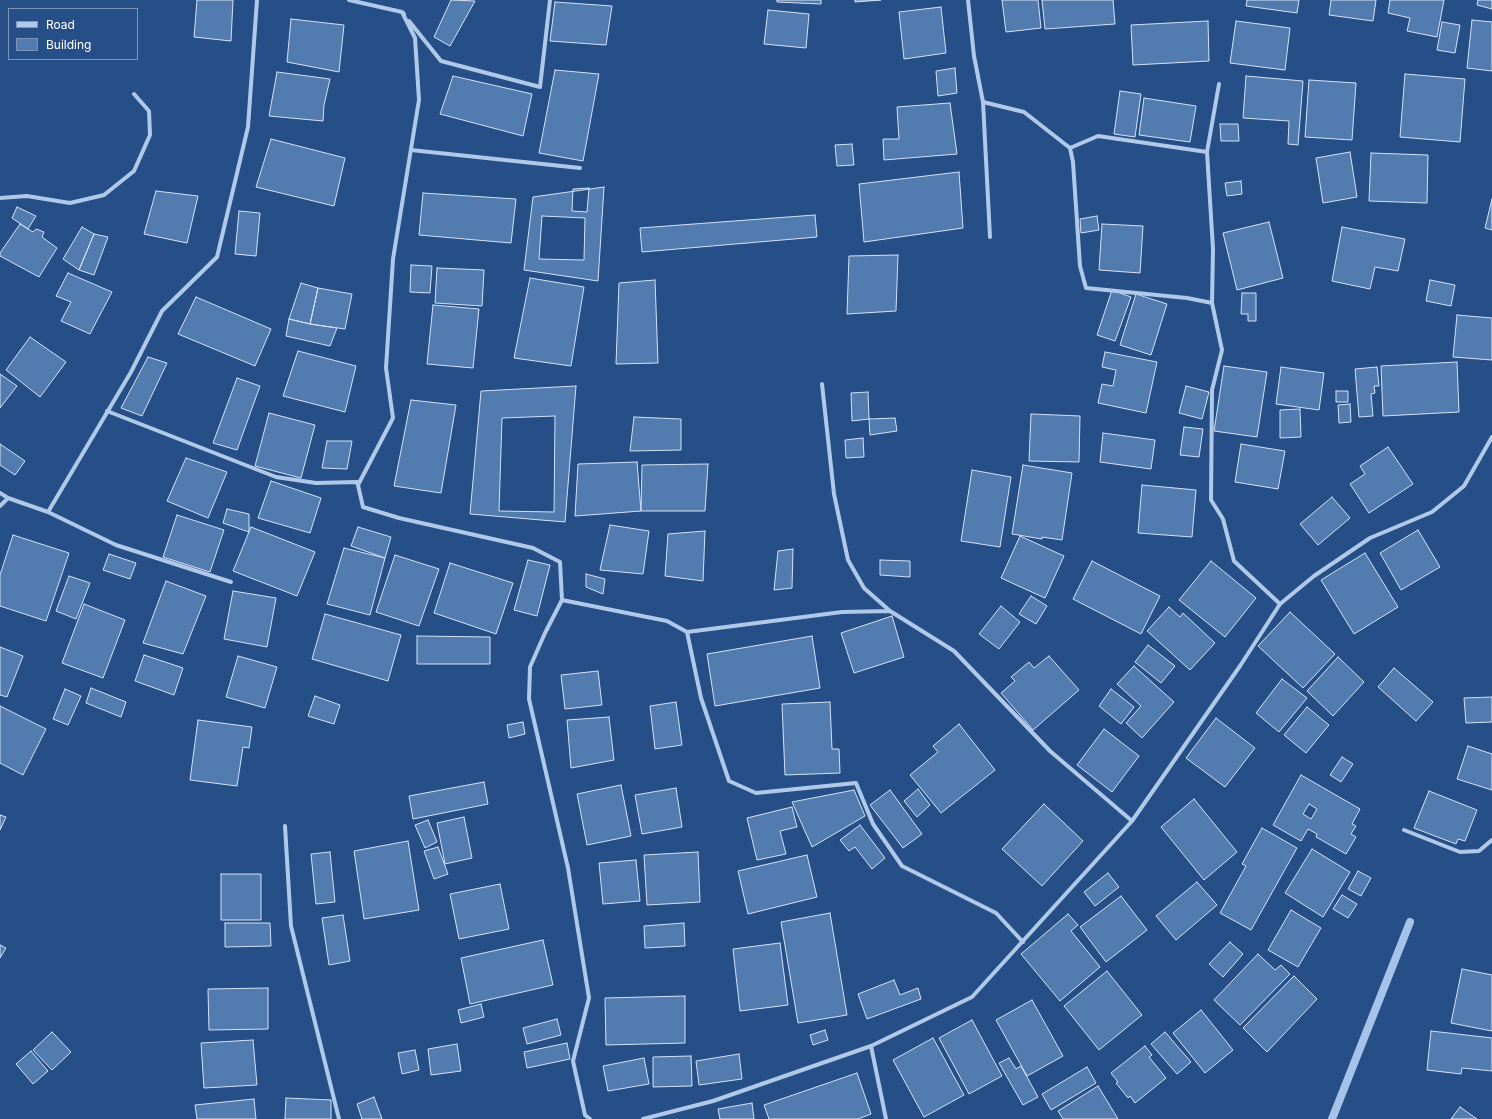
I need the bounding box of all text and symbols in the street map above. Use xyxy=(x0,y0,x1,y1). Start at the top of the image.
legend xyxy=(8,8,138,60)
text: Road xyxy=(46,17,75,32)
text: Building xyxy=(46,37,91,52)

